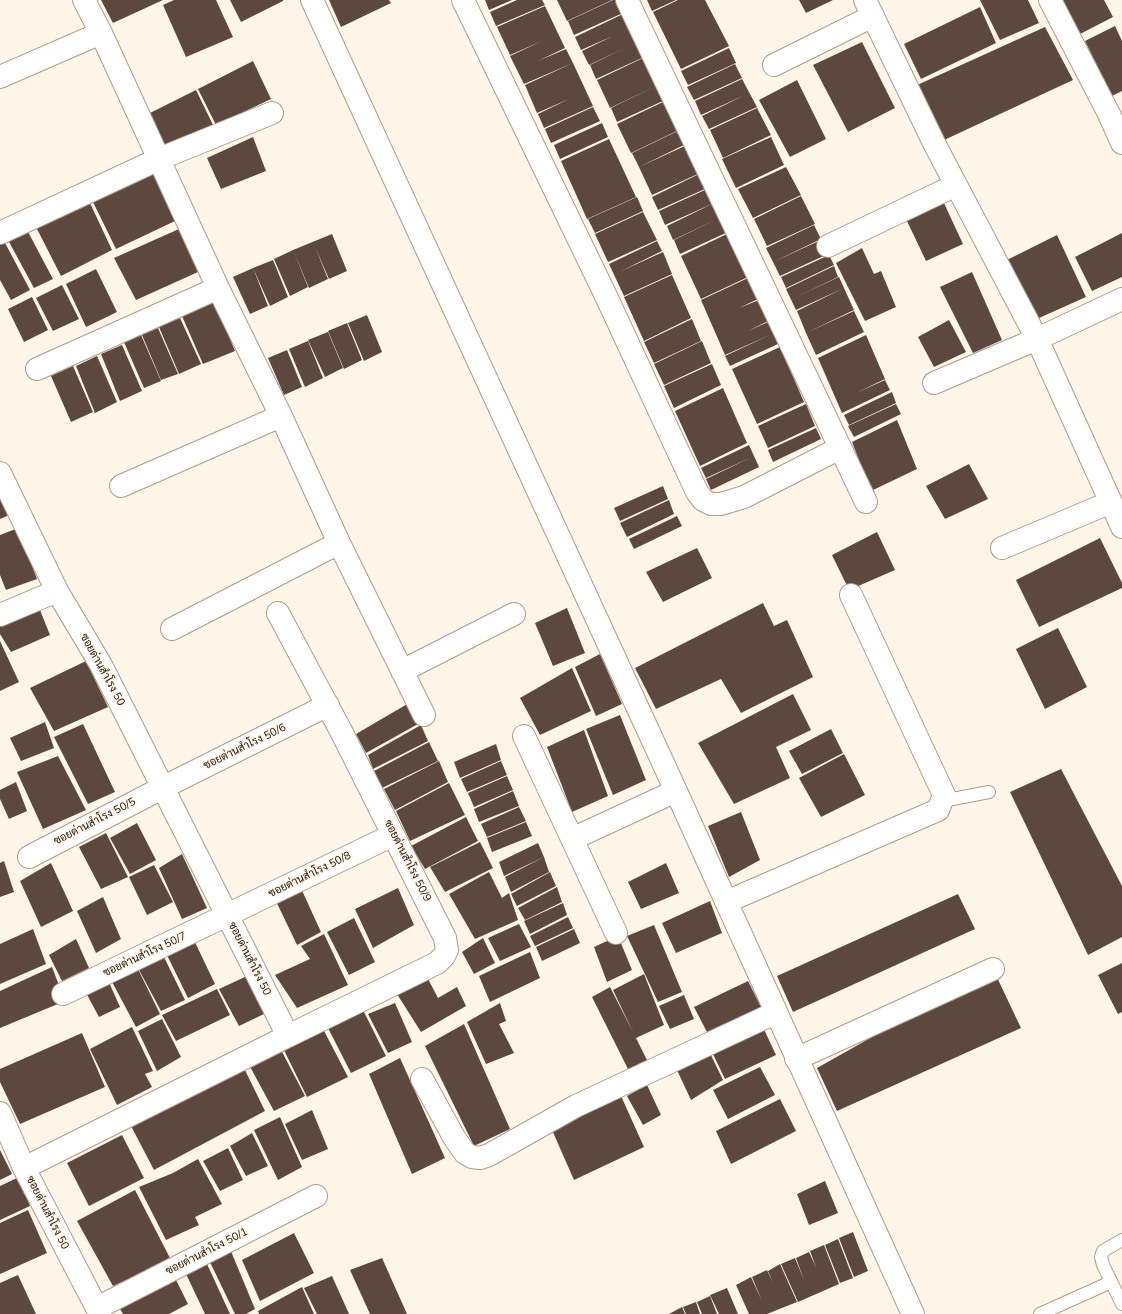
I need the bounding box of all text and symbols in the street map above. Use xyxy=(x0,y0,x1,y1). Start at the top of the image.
street label: ซอยด่านสำโรง 50 xyxy=(77,632,127,708)
street label: ซอยด่านสำโรง 50/6 xyxy=(202,721,288,773)
street label: ซอยด่านสำโรง 50/5 xyxy=(52,796,138,848)
street label: ซอยด่านสำโรง 50/9 xyxy=(381,818,433,904)
street label: ซอยด่านสำโรง 50/8 xyxy=(267,849,353,901)
street label: ซอยด่านสำโรง 50 xyxy=(225,920,273,998)
street label: ซอยด่านสำโรง 50/7 xyxy=(101,930,189,980)
street label: ซอยด่านสำโรง 50 xyxy=(23,1174,71,1252)
street label: ซอยด่านสำโรง 50/1 xyxy=(164,1226,250,1278)

